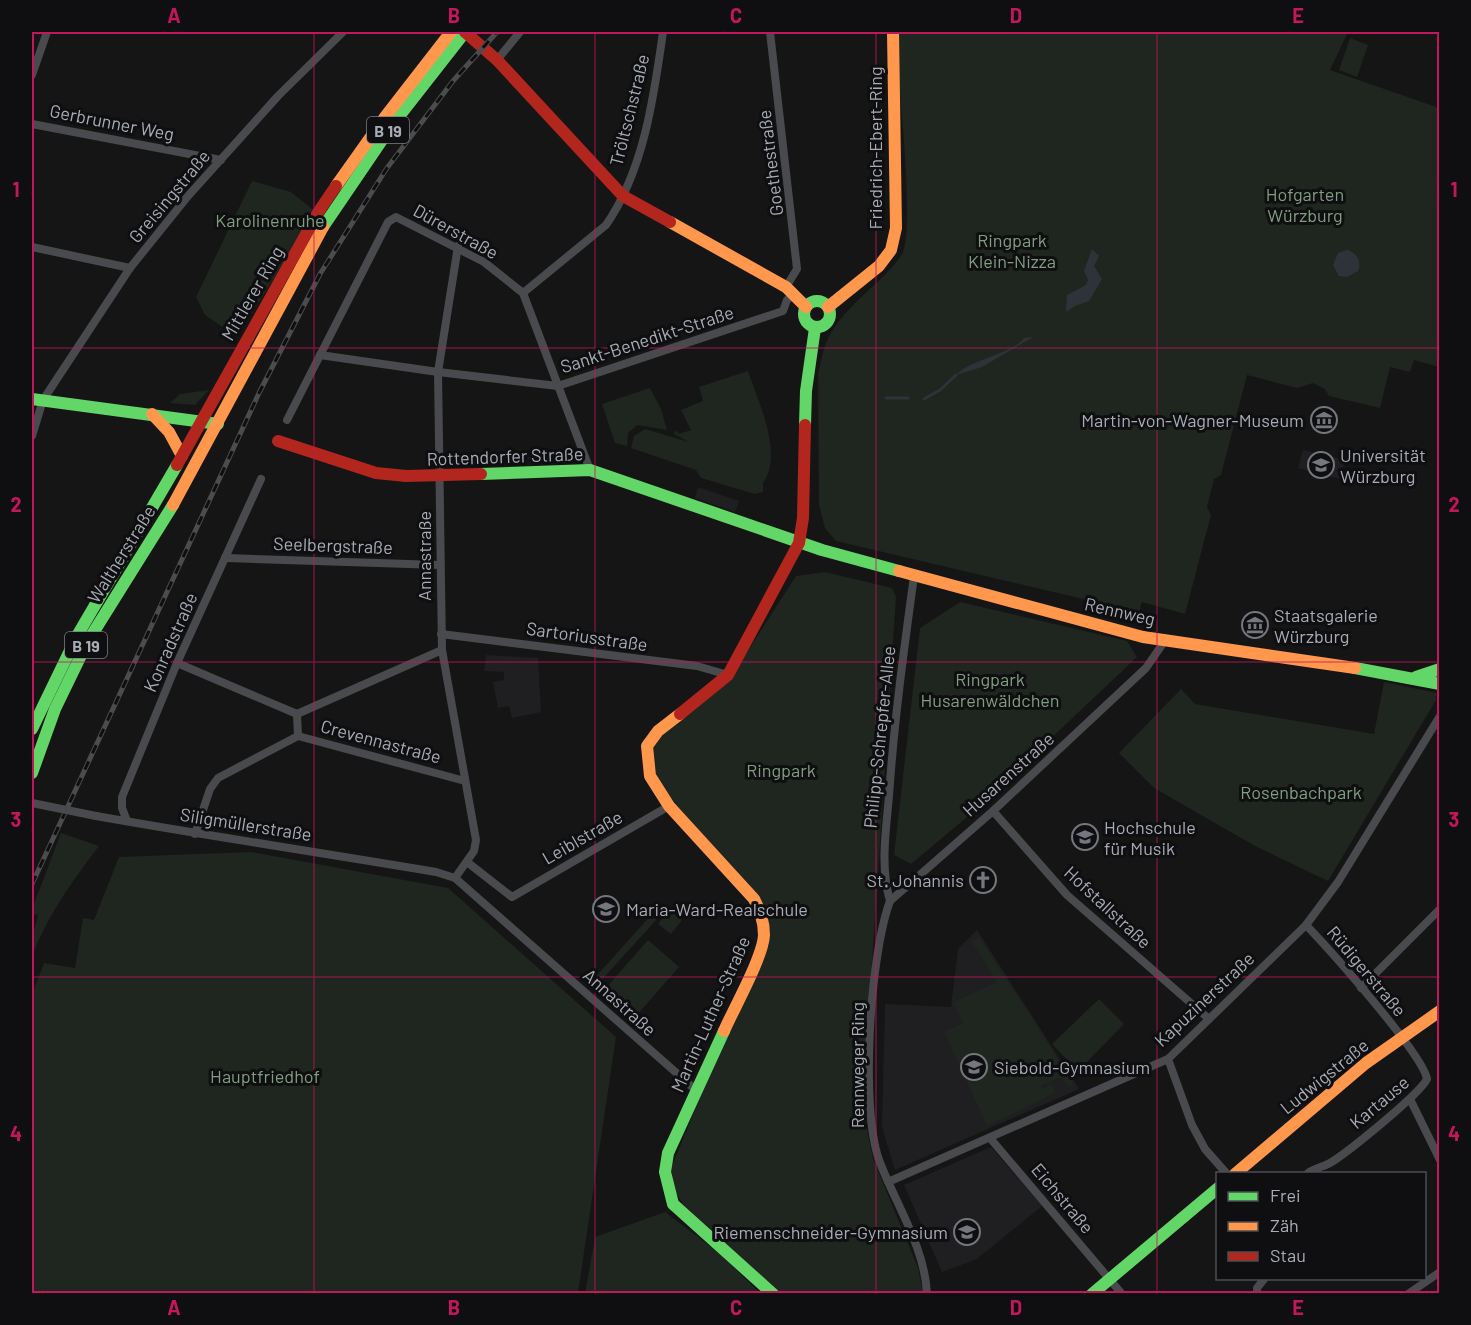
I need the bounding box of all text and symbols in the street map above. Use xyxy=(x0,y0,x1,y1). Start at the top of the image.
text: A xyxy=(167,3,181,27)
text: B xyxy=(448,3,460,27)
text: C xyxy=(730,3,742,27)
text: D xyxy=(1010,3,1022,27)
text: E xyxy=(1292,3,1304,27)
street label: Tröltschstraße xyxy=(604,52,654,168)
street label: Friedrich-Ebert-Ring xyxy=(864,66,886,230)
street label: Gerbrunner Weg xyxy=(48,99,176,145)
street label: Goethestraße xyxy=(753,109,787,217)
road number: B 19 xyxy=(367,117,409,143)
street label: Greisingstraße xyxy=(124,145,214,247)
text: 1 xyxy=(12,177,20,201)
text: 1 xyxy=(1450,177,1458,201)
park label: Hofgarten Würzburg xyxy=(1266,183,1344,226)
street label: Dürerstraße xyxy=(410,199,502,263)
park label: Karolinenruhe xyxy=(215,209,325,231)
park label: Ringpark Klein-Nizza xyxy=(968,229,1056,272)
street label: Mittlerer Ring xyxy=(216,242,288,344)
street label: Sankt-Benedikt-Straße xyxy=(558,301,736,377)
museum icon: Martin-von-Wagner-Museum xyxy=(1309,405,1339,435)
place label: Martin-von-Wagner-Museum xyxy=(1081,409,1304,431)
street label: Rottendorfer Straße xyxy=(426,442,584,470)
place label: Universität Würzburg xyxy=(1340,444,1426,487)
school or university icon: Universität Würzburg xyxy=(1306,450,1336,480)
text: 2 xyxy=(10,492,22,516)
text: 2 xyxy=(1448,492,1460,516)
street label: Waltherstraße xyxy=(82,501,160,607)
street label: Annastraße xyxy=(413,511,435,601)
street label: Seelbergstraße xyxy=(273,532,393,558)
street label: Konradstraße xyxy=(138,589,202,695)
street label: Rennweg xyxy=(1083,592,1157,630)
place label: Staatsgalerie Würzburg xyxy=(1274,604,1378,647)
museum icon: Staatsgalerie Würzburg xyxy=(1240,610,1270,640)
street label: Sartoriusstraße xyxy=(525,617,649,655)
road number: B 19 xyxy=(65,632,107,658)
street label: Philipp-Schrepfer-Allee xyxy=(858,645,900,829)
park label: Ringpark Husarenwäldchen xyxy=(920,668,1060,711)
street label: Crevennastraße xyxy=(318,714,444,768)
street label: Husarenstraße xyxy=(958,727,1058,821)
park label: Ringpark xyxy=(746,759,816,781)
park label: Rosenbachpark xyxy=(1240,781,1362,803)
street label: Siligmüllerstraße xyxy=(179,803,313,845)
street label: Leiblstraße xyxy=(538,805,626,869)
text: 3 xyxy=(11,807,21,831)
text: 3 xyxy=(1449,807,1459,831)
place label: Hochschule für Musik xyxy=(1104,816,1196,859)
school or university icon: Hochschule für Musik xyxy=(1070,822,1100,852)
street label: Hofstallstraße xyxy=(1060,861,1156,953)
church icon: St. Johannis xyxy=(968,865,998,895)
place label: St. Johannis xyxy=(867,869,964,891)
school or university icon: Maria-Ward-Realschule xyxy=(591,894,621,924)
place label: Maria-Ward-Realschule xyxy=(626,898,808,920)
street label: Rüdigerstraße xyxy=(1323,921,1411,1021)
street label: Martin-Luther-Straße xyxy=(666,933,754,1095)
street label: Kapuzinerstraße xyxy=(1149,947,1259,1051)
street label: Annastraße xyxy=(579,964,661,1040)
street label: Rennweger Ring xyxy=(846,1002,868,1128)
street label: Ludwigstraße xyxy=(1275,1034,1373,1118)
school or university icon: Siebold-Gymnasium xyxy=(959,1052,989,1082)
place label: Siebold-Gymnasium xyxy=(994,1056,1150,1078)
park label: Hauptfriedhof xyxy=(210,1065,320,1087)
street label: Kartause xyxy=(1345,1071,1413,1133)
text: 4 xyxy=(10,1121,22,1145)
text: 4 xyxy=(1448,1121,1460,1145)
street label: Eichstraße xyxy=(1027,1158,1099,1238)
legend xyxy=(1216,1172,1426,1280)
text: Frei xyxy=(1270,1184,1301,1206)
text: Zäh xyxy=(1270,1214,1299,1236)
school or university icon: Riemenschneider-Gymnasium xyxy=(952,1217,982,1247)
place label: Riemenschneider-Gymnasium xyxy=(713,1221,948,1243)
text: Stau xyxy=(1270,1244,1306,1266)
text: A xyxy=(167,1295,181,1319)
text: B xyxy=(448,1295,460,1319)
text: C xyxy=(730,1295,742,1319)
text: D xyxy=(1010,1295,1022,1319)
text: E xyxy=(1292,1295,1304,1319)

